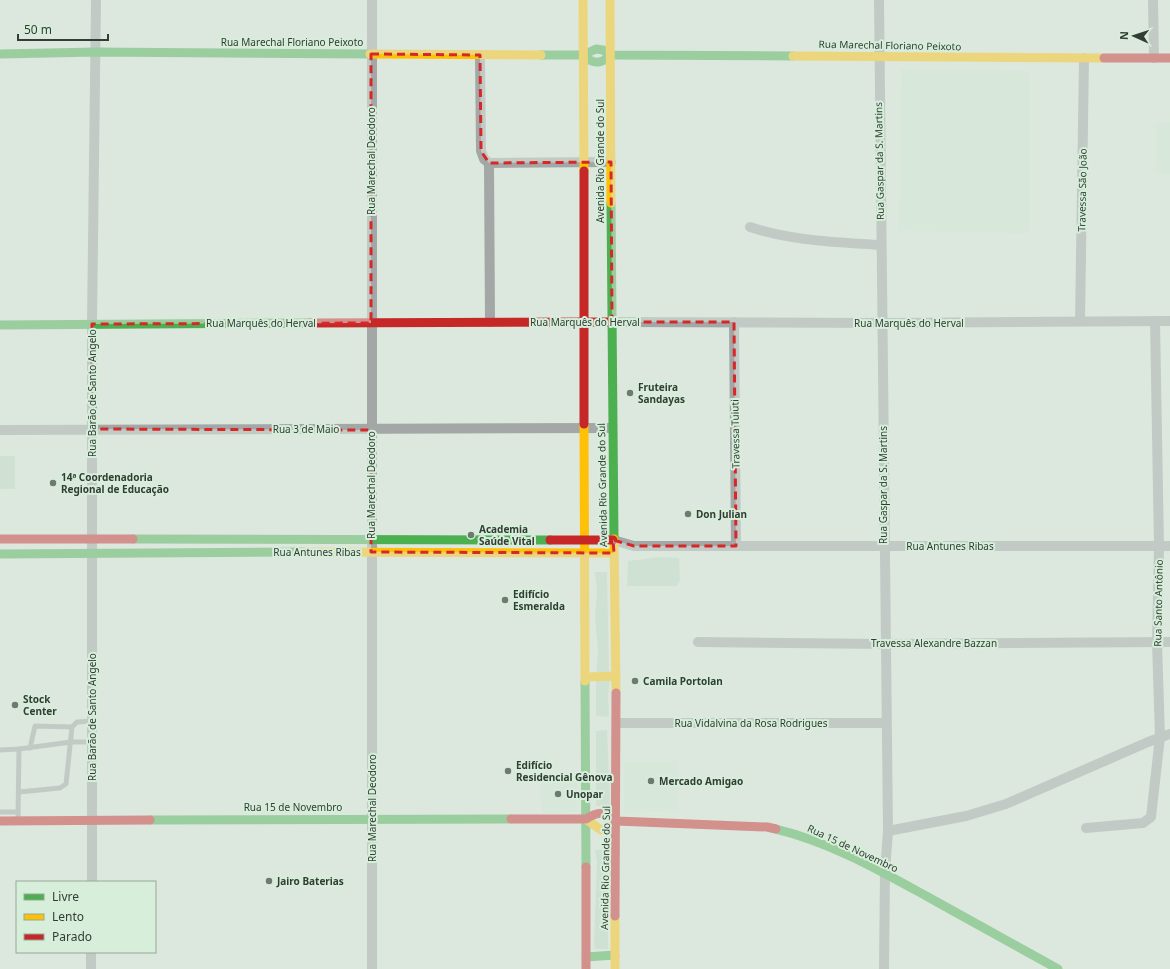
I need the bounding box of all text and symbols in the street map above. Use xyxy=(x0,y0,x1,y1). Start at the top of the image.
scale bar xyxy=(18,16,108,42)
north arrow xyxy=(1114,16,1154,56)
text: 50 m xyxy=(24,21,52,38)
text: N xyxy=(1116,31,1131,40)
street label: Rua Marechal Floriano Peixoto xyxy=(221,35,363,49)
street label: Rua Marechal Floriano Peixoto xyxy=(819,37,961,53)
street label: Avenida Rio Grande do Sul xyxy=(593,99,607,223)
street label: Rua Gaspar da S. Martins xyxy=(871,102,887,220)
street label: Rua Marechal Deodoro xyxy=(364,107,378,215)
street label: Travessa São João xyxy=(1074,148,1090,232)
street label: Rua Marquês do Herval xyxy=(530,315,640,329)
street label: Rua Marquês do Herval xyxy=(206,316,316,330)
street label: Rua Marquês do Herval xyxy=(854,316,964,330)
street label: Rua Barão de Santo Angelo xyxy=(85,329,99,457)
place label: Fruteira Sandayas xyxy=(638,380,685,406)
marker: Fruteira Sandayas xyxy=(625,388,635,398)
street label: Travessa Tuiuti xyxy=(727,399,743,469)
street label: Rua 3 de Maio xyxy=(273,422,339,436)
street label: Avenida Rio Grande do Sul xyxy=(594,423,610,547)
street label: Rua Gaspar da S. Martins xyxy=(876,426,890,544)
street label: Rua Marechal Deodoro xyxy=(364,431,378,539)
place label: 14ª Coordenadoria Regional de Educação xyxy=(61,470,169,496)
marker: 14ª Coordenadoria Regional de Educação xyxy=(48,478,58,488)
place label: Don Julian xyxy=(696,507,747,521)
marker: Don Julian xyxy=(683,509,693,519)
place label: Academia Saúde Vital xyxy=(479,522,535,548)
marker: Academia Saúde Vital xyxy=(466,530,476,540)
street label: Rua Antunes Ribas xyxy=(906,539,994,553)
street label: Rua Antunes Ribas xyxy=(273,545,361,559)
street label: Rua Santo Antônio xyxy=(1150,559,1166,647)
place label: Edifício Esmeralda xyxy=(513,587,565,613)
marker: Edifício Esmeralda xyxy=(500,595,510,605)
street label: Travessa Alexandre Bazzan xyxy=(871,636,997,650)
street label: Rua Barão de Santo Angelo xyxy=(85,653,99,781)
place label: Camila Portolan xyxy=(643,674,723,688)
marker: Camila Portolan xyxy=(630,676,640,686)
place label: Stock Center xyxy=(23,692,57,718)
marker: Stock Center xyxy=(10,700,20,710)
street label: Rua Vidalvina da Rosa Rodrigues xyxy=(674,716,828,730)
street label: Rua Marechal Deodoro xyxy=(365,754,379,862)
place label: Edifício Residencial Gênova xyxy=(516,758,613,784)
marker: Edifício Residencial Gênova xyxy=(503,766,513,776)
place label: Mercado Amigao xyxy=(659,774,743,788)
marker: Mercado Amigao xyxy=(646,776,656,786)
place label: Unopar xyxy=(566,787,604,801)
marker: Unopar xyxy=(553,789,563,799)
street label: Rua 15 de Novembro xyxy=(244,800,342,814)
street label: Avenida Rio Grande do Sul xyxy=(597,806,613,930)
street label: Rua 15 de Novembro xyxy=(805,821,901,875)
place label: Jairo Baterias xyxy=(276,874,344,888)
marker: Jairo Baterias xyxy=(264,876,274,886)
legend xyxy=(16,881,156,953)
text: Livre xyxy=(52,888,79,905)
text: Lento xyxy=(52,908,84,925)
text: Parado xyxy=(52,928,92,945)

